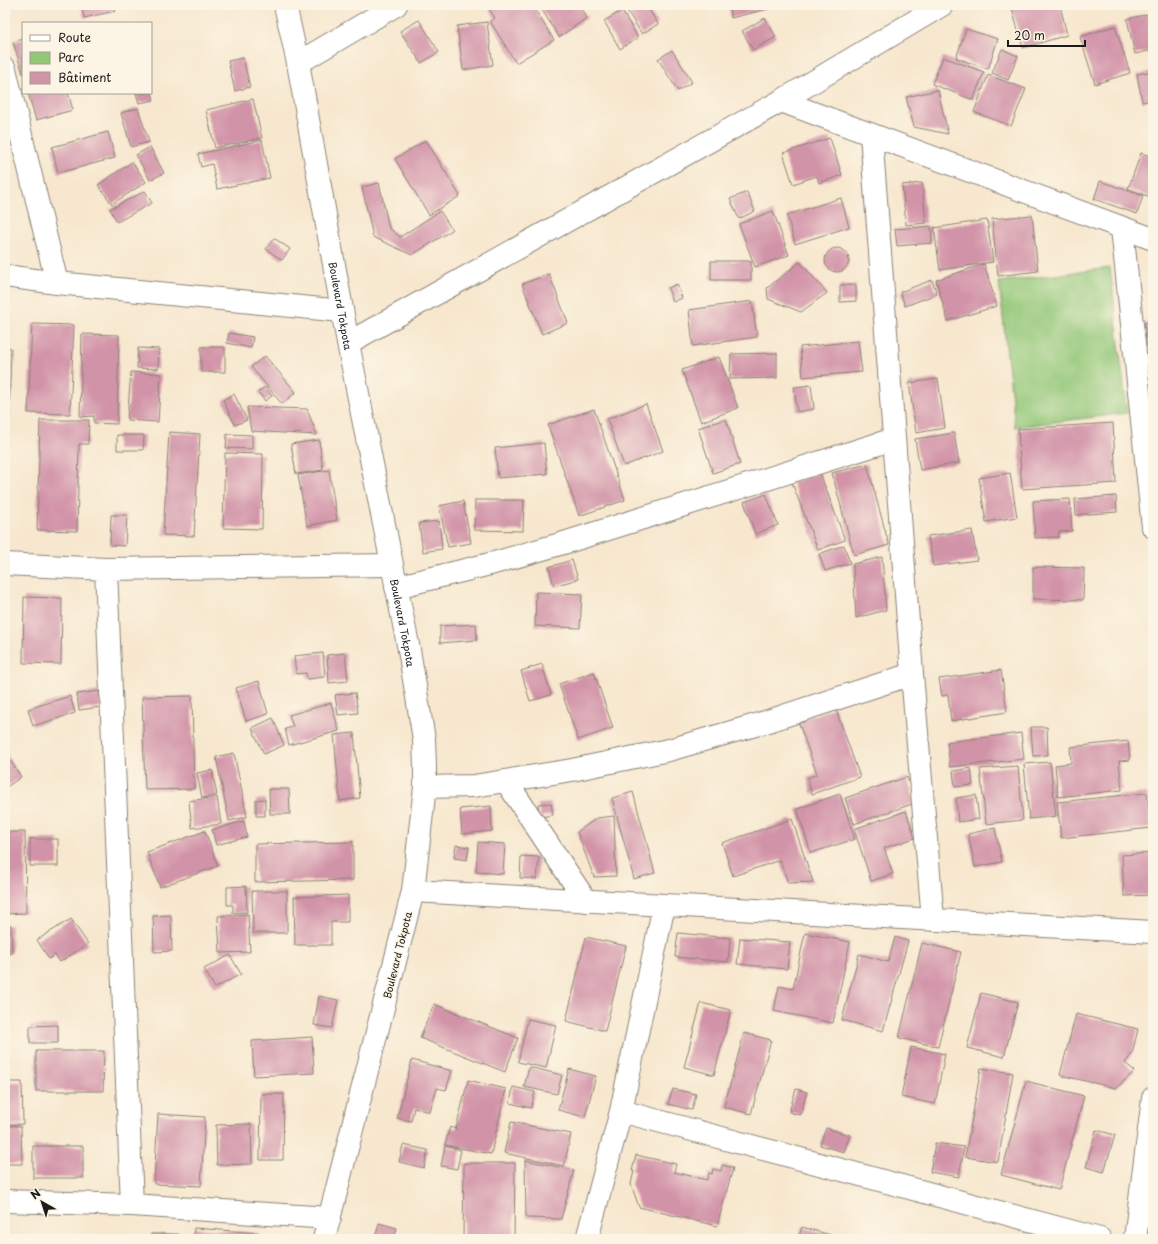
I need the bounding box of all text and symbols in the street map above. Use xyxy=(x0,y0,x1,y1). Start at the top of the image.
legend xyxy=(22,22,152,94)
scale bar xyxy=(1008,22,1085,48)
text: 20 m xyxy=(1014,26,1045,44)
text: Route xyxy=(58,28,91,46)
text: Parc xyxy=(58,48,84,66)
text: Bâtiment xyxy=(58,68,111,86)
street label: Boulevard Tokpota xyxy=(326,260,357,352)
street label: Boulevard Tokpota xyxy=(388,577,419,669)
street label: Boulevard Tokpota xyxy=(379,909,415,1000)
north arrow xyxy=(22,1182,62,1222)
text: N xyxy=(27,1184,44,1203)

